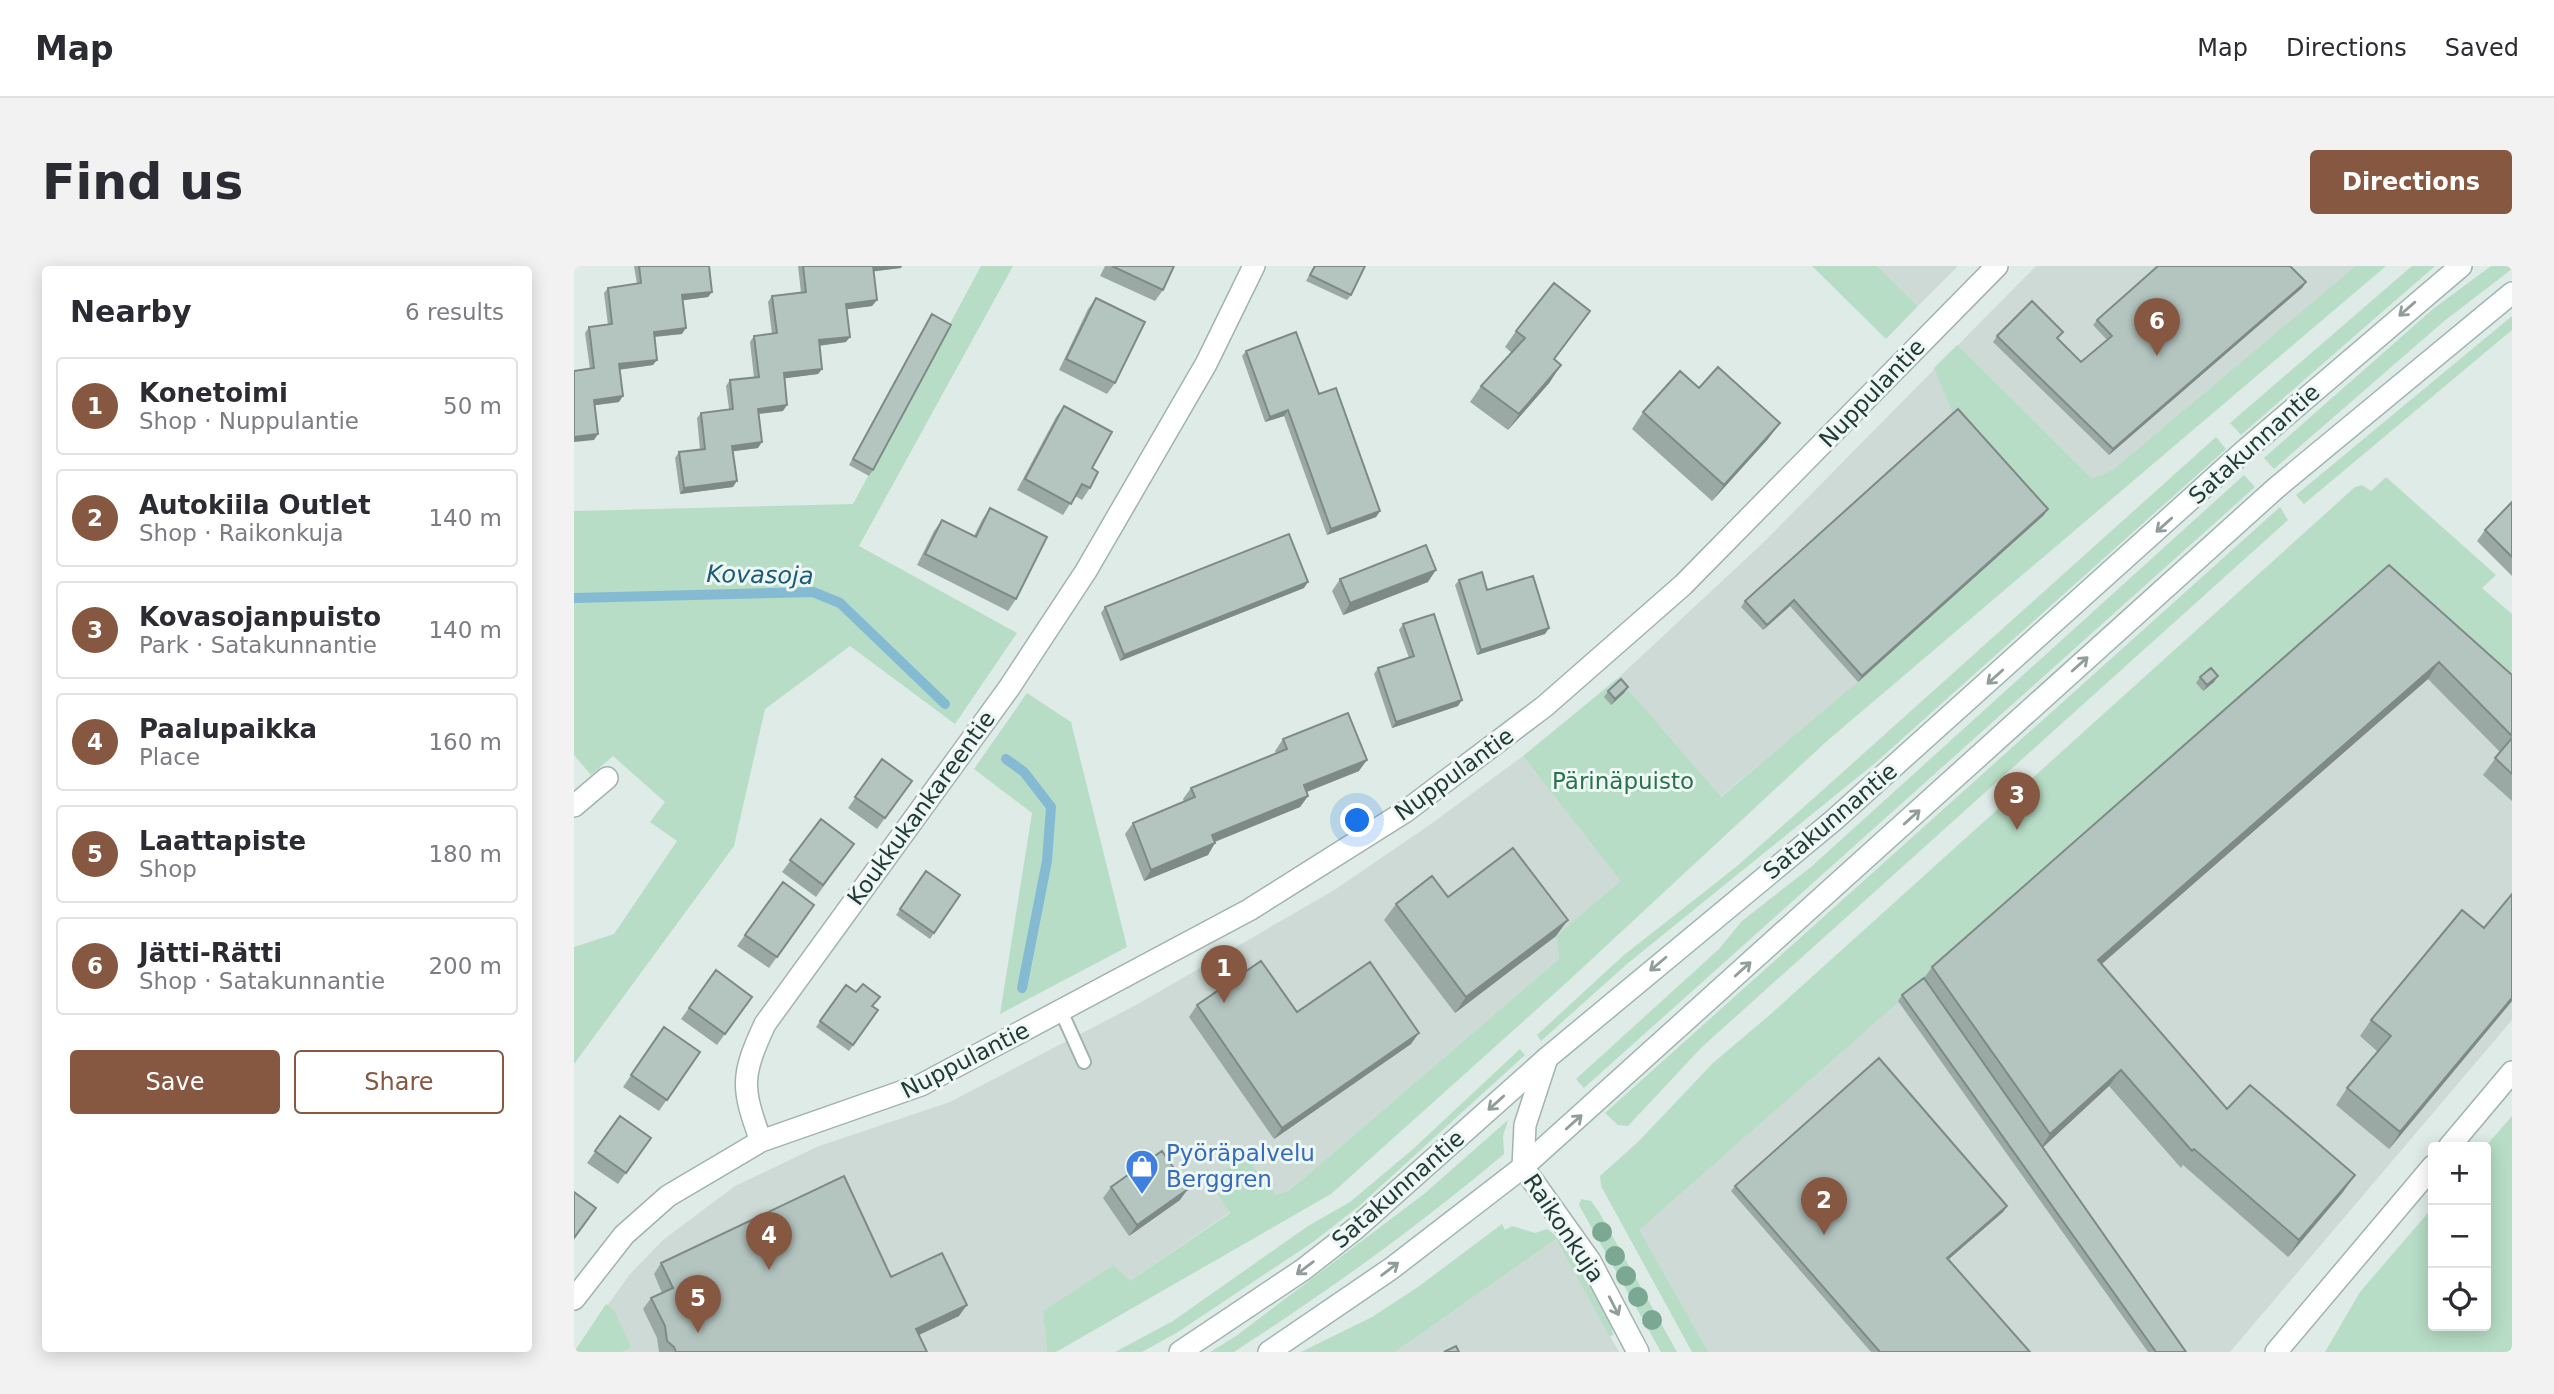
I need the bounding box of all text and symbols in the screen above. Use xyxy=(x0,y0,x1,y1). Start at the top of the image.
text: Map xyxy=(35,29,114,68)
text: Map xyxy=(2197,34,2248,62)
text: Directions xyxy=(2286,34,2407,62)
text: Saved xyxy=(2445,34,2519,62)
button: Directions xyxy=(2310,150,2512,214)
text: Find us xyxy=(42,154,243,211)
text: Nearby xyxy=(70,294,192,329)
pin: 6 xyxy=(2134,298,2180,356)
text: 6 results xyxy=(405,299,504,325)
one-way arrow xyxy=(2399,301,2417,317)
street label: Nuppulantie xyxy=(1814,334,1930,452)
text: Konetoimi xyxy=(139,378,288,408)
street label: Satakunnantie xyxy=(2183,379,2325,509)
text: 1 xyxy=(87,393,103,419)
text: 50 m xyxy=(443,393,502,419)
text: Shop · Nuppulantie xyxy=(139,408,359,434)
text: Autokiila Outlet xyxy=(139,490,371,520)
text: 2 xyxy=(87,505,103,531)
text: 140 m xyxy=(428,505,502,531)
one-way arrow xyxy=(2156,516,2173,533)
text: Shop · Raikonkuja xyxy=(139,520,344,546)
water label: Kovasoja xyxy=(706,560,814,590)
text: Kovasojanpuisto xyxy=(139,602,381,632)
text: 3 xyxy=(87,617,103,643)
text: 140 m xyxy=(428,617,502,643)
text: Park · Satakunnantie xyxy=(139,632,377,658)
one-way arrow xyxy=(2071,656,2088,673)
one-way arrow xyxy=(1986,669,2004,685)
street label: Koukkukankareentie xyxy=(842,706,1000,910)
text: Paalupaikka xyxy=(139,714,317,744)
street label: Nuppulantie xyxy=(1390,722,1518,826)
text: 4 xyxy=(87,729,103,755)
text: 160 m xyxy=(428,729,502,755)
text: Place xyxy=(139,744,200,770)
street label: Satakunnantie xyxy=(1758,758,1902,884)
park label: Pärinäpuisto xyxy=(1552,768,1694,794)
pin: 3 xyxy=(1994,772,2040,830)
your location xyxy=(1340,803,1374,837)
one-way arrow xyxy=(1902,809,1920,825)
text: Laattapiste xyxy=(139,826,306,856)
text: 5 xyxy=(87,841,103,867)
text: 180 m xyxy=(428,841,502,867)
text: Shop xyxy=(139,856,197,882)
text: Jätti-Rätti xyxy=(139,938,282,968)
pin: 1 xyxy=(1201,945,1247,1003)
text: 6 xyxy=(87,953,103,979)
text: 200 m xyxy=(428,953,502,979)
one-way arrow xyxy=(1649,956,1667,972)
one-way arrow xyxy=(1733,961,1751,977)
text: Shop · Satakunnantie xyxy=(139,968,385,994)
street label: Nuppulantie xyxy=(897,1017,1033,1103)
button: Save xyxy=(70,1050,280,1114)
button: Share xyxy=(294,1050,504,1114)
one-way arrow xyxy=(1487,1095,1505,1111)
one-way arrow xyxy=(1565,1113,1582,1130)
street label: Satakunnantie xyxy=(1327,1125,1469,1253)
place label: Pyöräpalvelu Berggren xyxy=(1166,1140,1315,1192)
map controls xyxy=(2428,1142,2491,1331)
button: + xyxy=(2428,1142,2491,1205)
shop icon: Pyöräpalvelu Berggren xyxy=(1123,1147,1161,1196)
street label: Raikonkuja xyxy=(1518,1169,1610,1287)
pin: 2 xyxy=(1801,1177,1847,1235)
button: − xyxy=(2428,1205,2491,1268)
pin: 4 xyxy=(746,1212,792,1270)
one-way arrow xyxy=(1296,1261,1315,1275)
one-way arrow xyxy=(1381,1262,1400,1277)
button: locate xyxy=(2428,1268,2491,1331)
pin: 5 xyxy=(675,1275,721,1333)
one-way arrow xyxy=(1608,1295,1621,1316)

